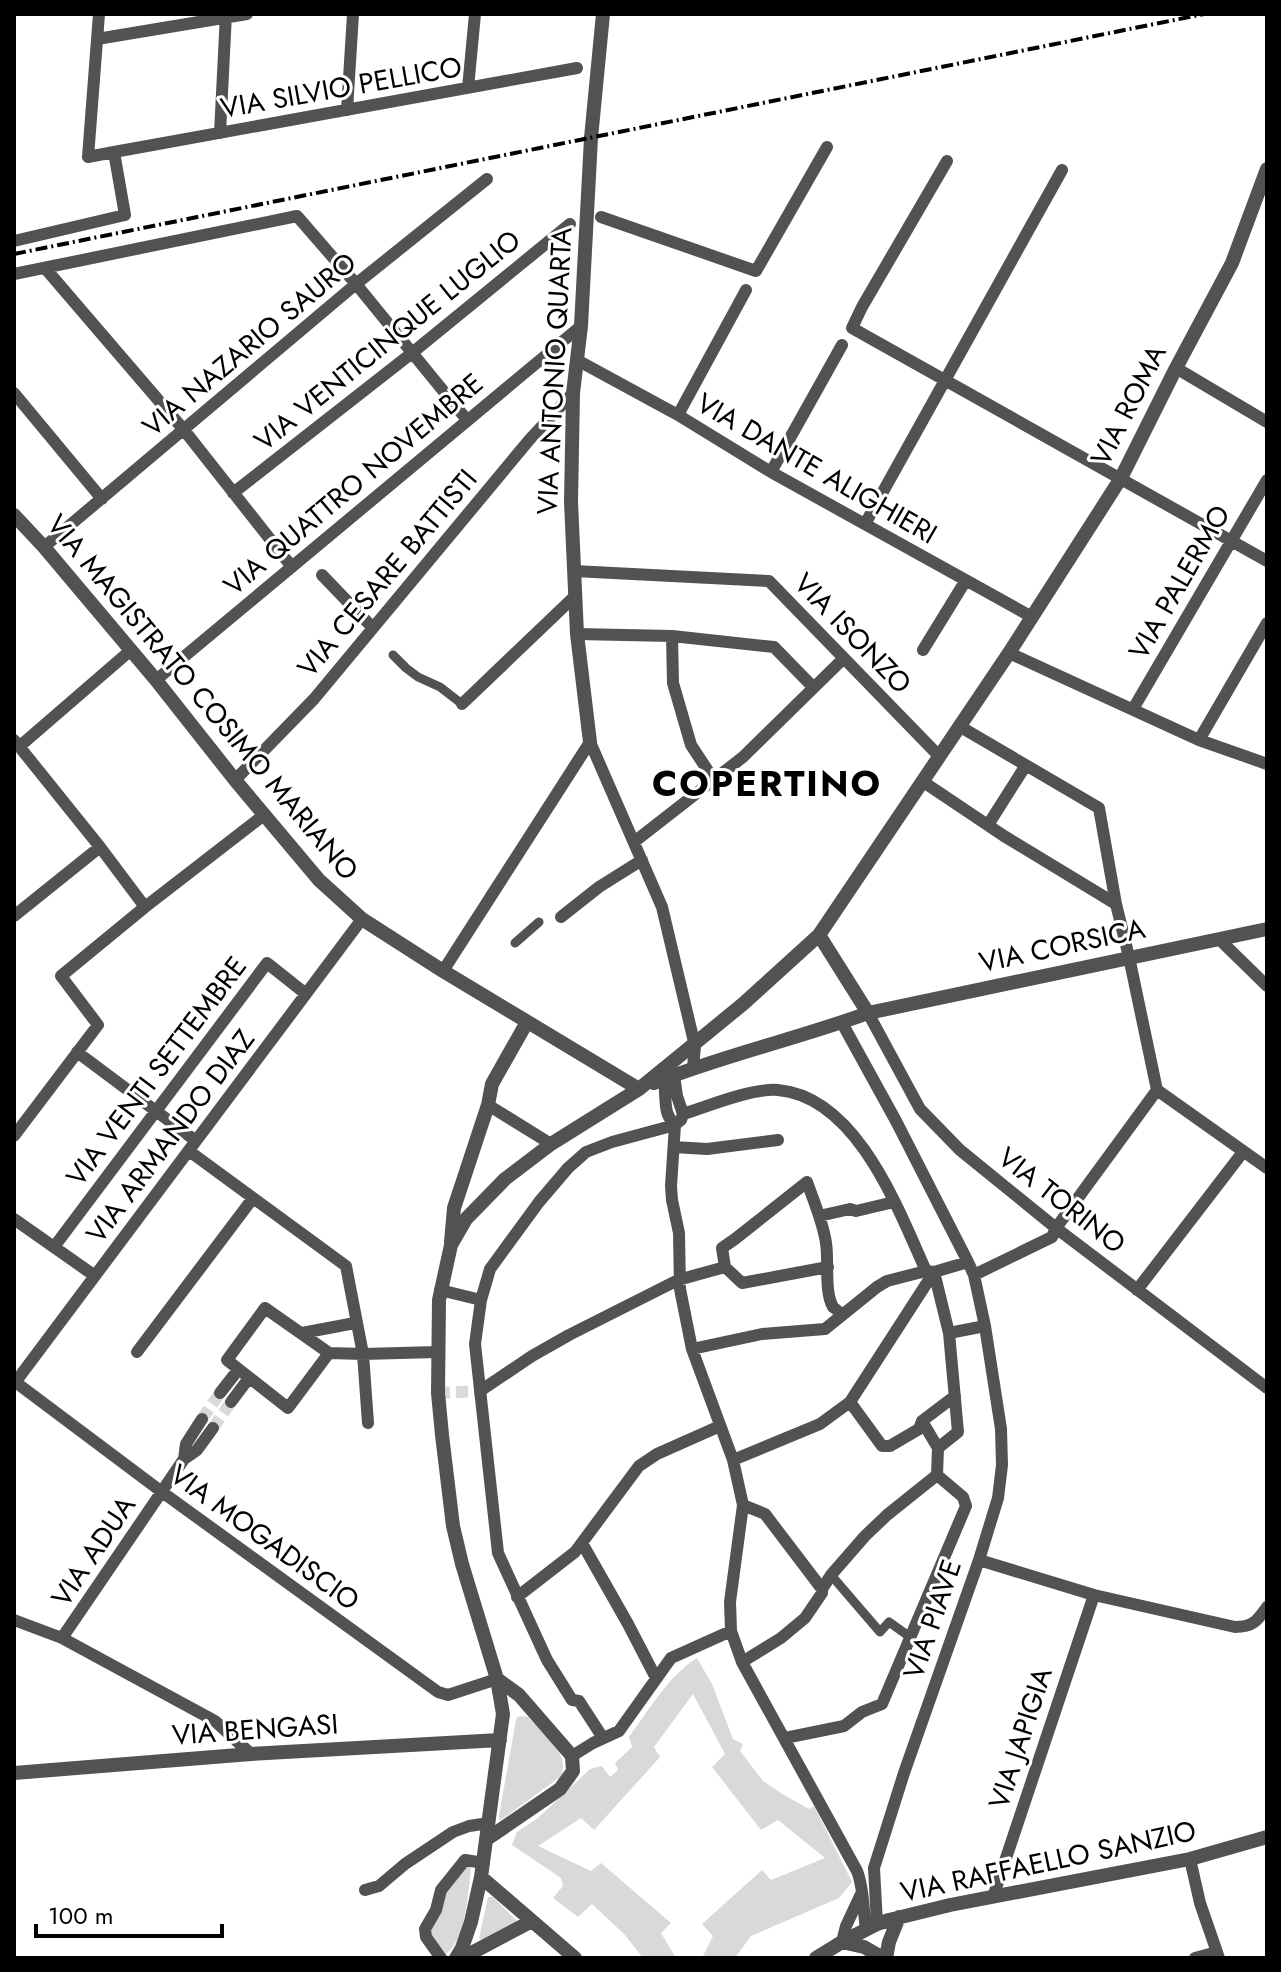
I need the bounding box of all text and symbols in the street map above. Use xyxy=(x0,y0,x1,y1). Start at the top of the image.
street label: VIA SILVIO PELLICO xyxy=(217,46,465,129)
street label: VIA VENTICINQUE LUGLIO xyxy=(245,220,529,461)
street label: VIA ANTONIO QUARTA xyxy=(526,226,583,516)
street label: VIA NAZARIO SAURO xyxy=(133,242,365,446)
street label: VIA ROMA xyxy=(1080,337,1177,473)
street label: VIA QUATTRO NOVEMBRE xyxy=(215,363,492,605)
street label: VIA DANTE ALIGHIERI xyxy=(689,383,945,554)
street label: VIA CESARE BATTISTI xyxy=(288,460,487,686)
street label: VIA PALERMO xyxy=(1119,497,1240,667)
street label: VIA MAGISTRATO COSIMO MARIANO xyxy=(37,505,368,889)
street label: VIA ISONZO xyxy=(784,564,921,703)
district label: COPERTINO xyxy=(652,757,882,809)
street label: VIA CORSICA xyxy=(975,908,1149,983)
street label: VIA VENTI SETTEMBRE xyxy=(56,948,257,1195)
street label: VIA ARMANDO DIAZ xyxy=(76,1021,265,1252)
street label: VIA TORINO xyxy=(989,1137,1134,1263)
street label: VIA MOGADISCIO xyxy=(161,1454,368,1620)
street label: VIA ADUA xyxy=(41,1487,146,1615)
street label: VIA PIAVE xyxy=(893,1554,972,1684)
street label: VIA JAPIGIA xyxy=(978,1662,1063,1814)
street label: VIA BENGASI xyxy=(171,1703,340,1756)
street label: VIA RAFFAELLO SANZIO xyxy=(897,1810,1200,1913)
scale bar xyxy=(36,1888,222,1938)
text: 100 m xyxy=(48,1898,114,1933)

